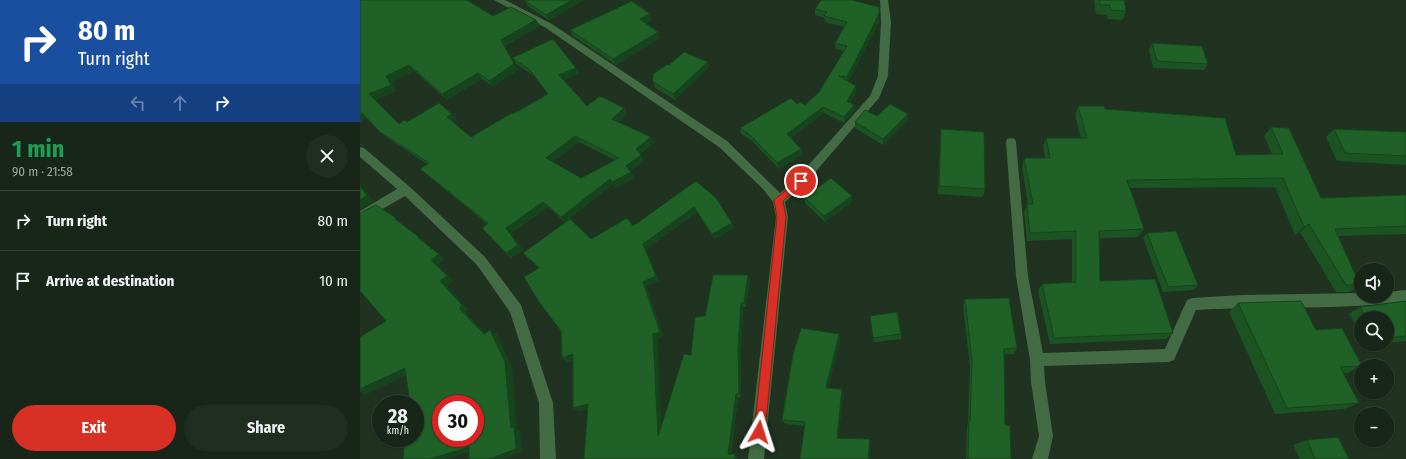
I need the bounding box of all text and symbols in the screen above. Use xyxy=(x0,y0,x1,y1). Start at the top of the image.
text: 80 m xyxy=(78,14,135,47)
icon: right xyxy=(12,16,64,68)
text: Turn right xyxy=(78,48,150,70)
icon: left xyxy=(127,92,149,114)
icon: ahead xyxy=(169,92,191,114)
icon: right xyxy=(211,92,233,114)
text: 1 min xyxy=(12,135,64,163)
button: close xyxy=(306,135,348,177)
text: 90 m · 21:58 xyxy=(12,164,73,179)
pin xyxy=(784,164,818,198)
icon: arrive xyxy=(790,170,812,192)
icon: right xyxy=(12,210,34,232)
text: Turn right xyxy=(46,212,107,230)
text: 80 m xyxy=(318,212,348,230)
map controls xyxy=(1354,263,1394,447)
button: sound xyxy=(1354,263,1394,303)
icon: arrive xyxy=(12,270,34,292)
text: Arrive at destination xyxy=(46,272,174,290)
text: 10 m xyxy=(319,272,348,290)
button: search xyxy=(1354,311,1394,351)
button: + xyxy=(1354,359,1394,399)
speed limit sign: 30 xyxy=(432,395,484,447)
text: 28 xyxy=(388,404,408,428)
button: Exit xyxy=(12,405,176,451)
button: Share xyxy=(184,405,348,451)
button: − xyxy=(1354,407,1394,447)
position arrow xyxy=(738,411,780,453)
text: km/h xyxy=(387,425,409,437)

